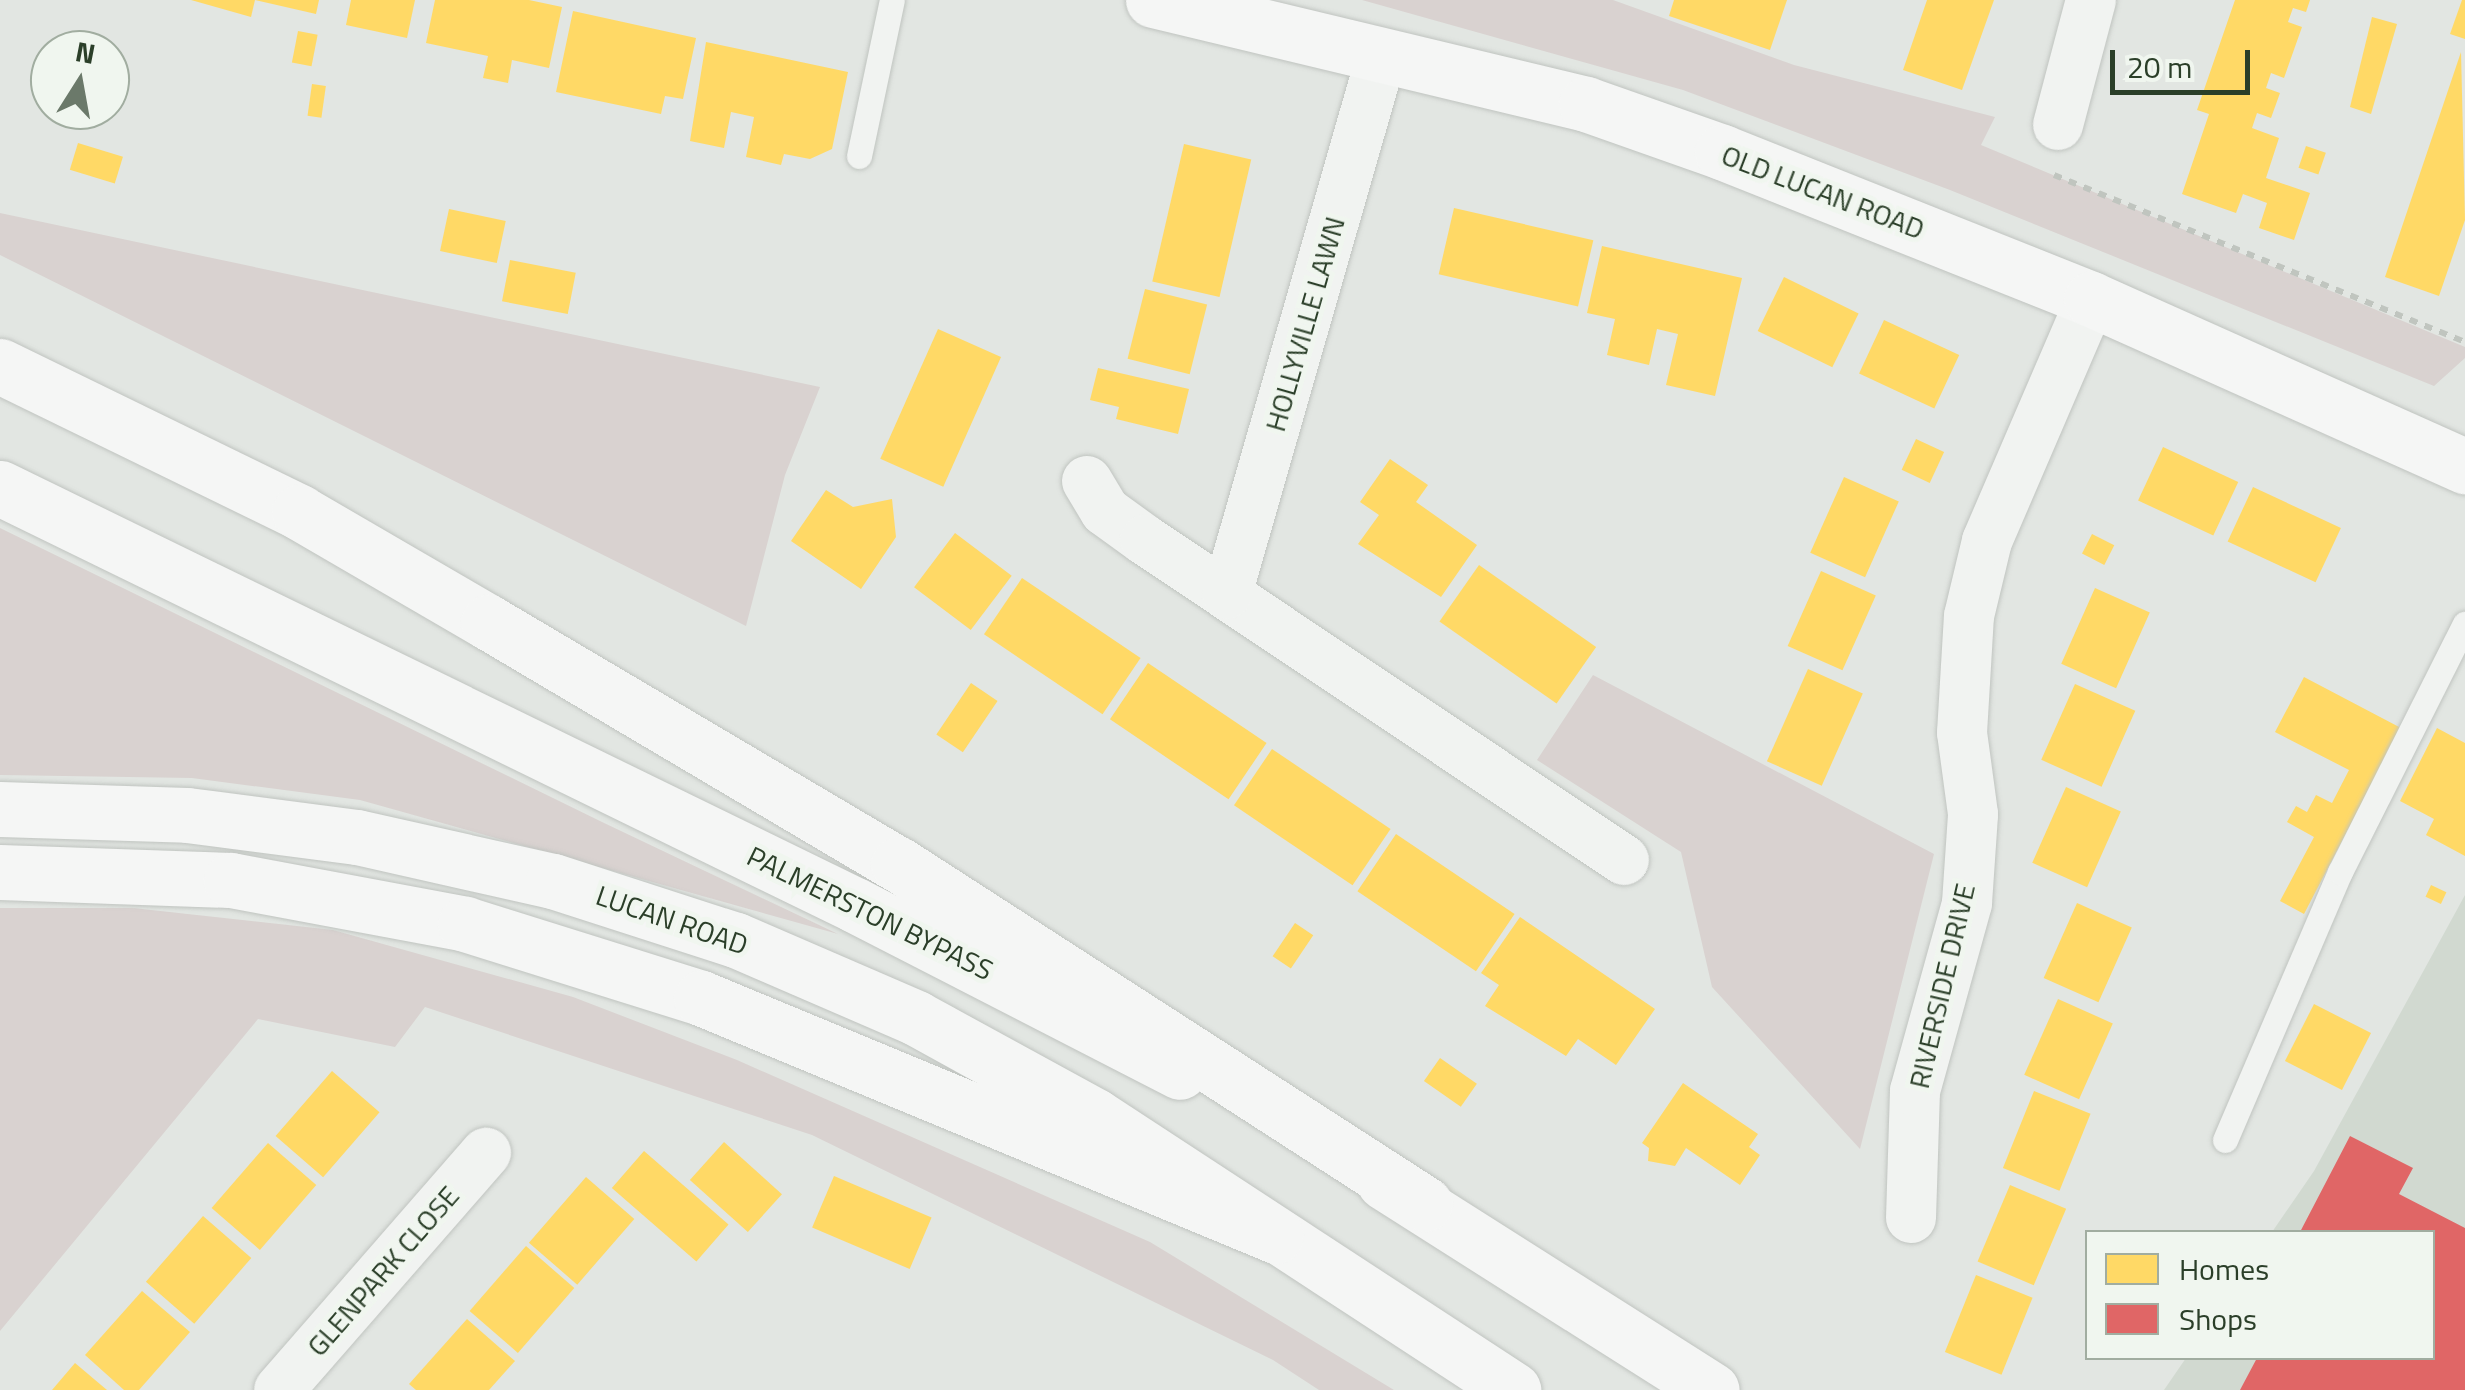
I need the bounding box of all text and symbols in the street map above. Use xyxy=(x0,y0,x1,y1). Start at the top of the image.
text: N xyxy=(72,29,99,75)
north arrow xyxy=(30,30,130,130)
scale bar xyxy=(2115,30,2255,92)
text: 20 m xyxy=(2127,44,2192,90)
street label: OLD LUCAN ROAD xyxy=(1717,138,1929,246)
street label: HOLLYVILLE LAWN xyxy=(1258,213,1352,435)
street label: PALMERSTON BYPASS xyxy=(742,839,998,987)
street label: LUCAN ROAD xyxy=(592,878,752,962)
street label: RIVERSIDE DRIVE xyxy=(1902,880,1982,1092)
street label: GLENPARK CLOSE xyxy=(300,1179,466,1363)
legend xyxy=(2085,1230,2435,1360)
text: Homes xyxy=(2179,1246,2269,1292)
text: Shops xyxy=(2179,1296,2257,1342)

